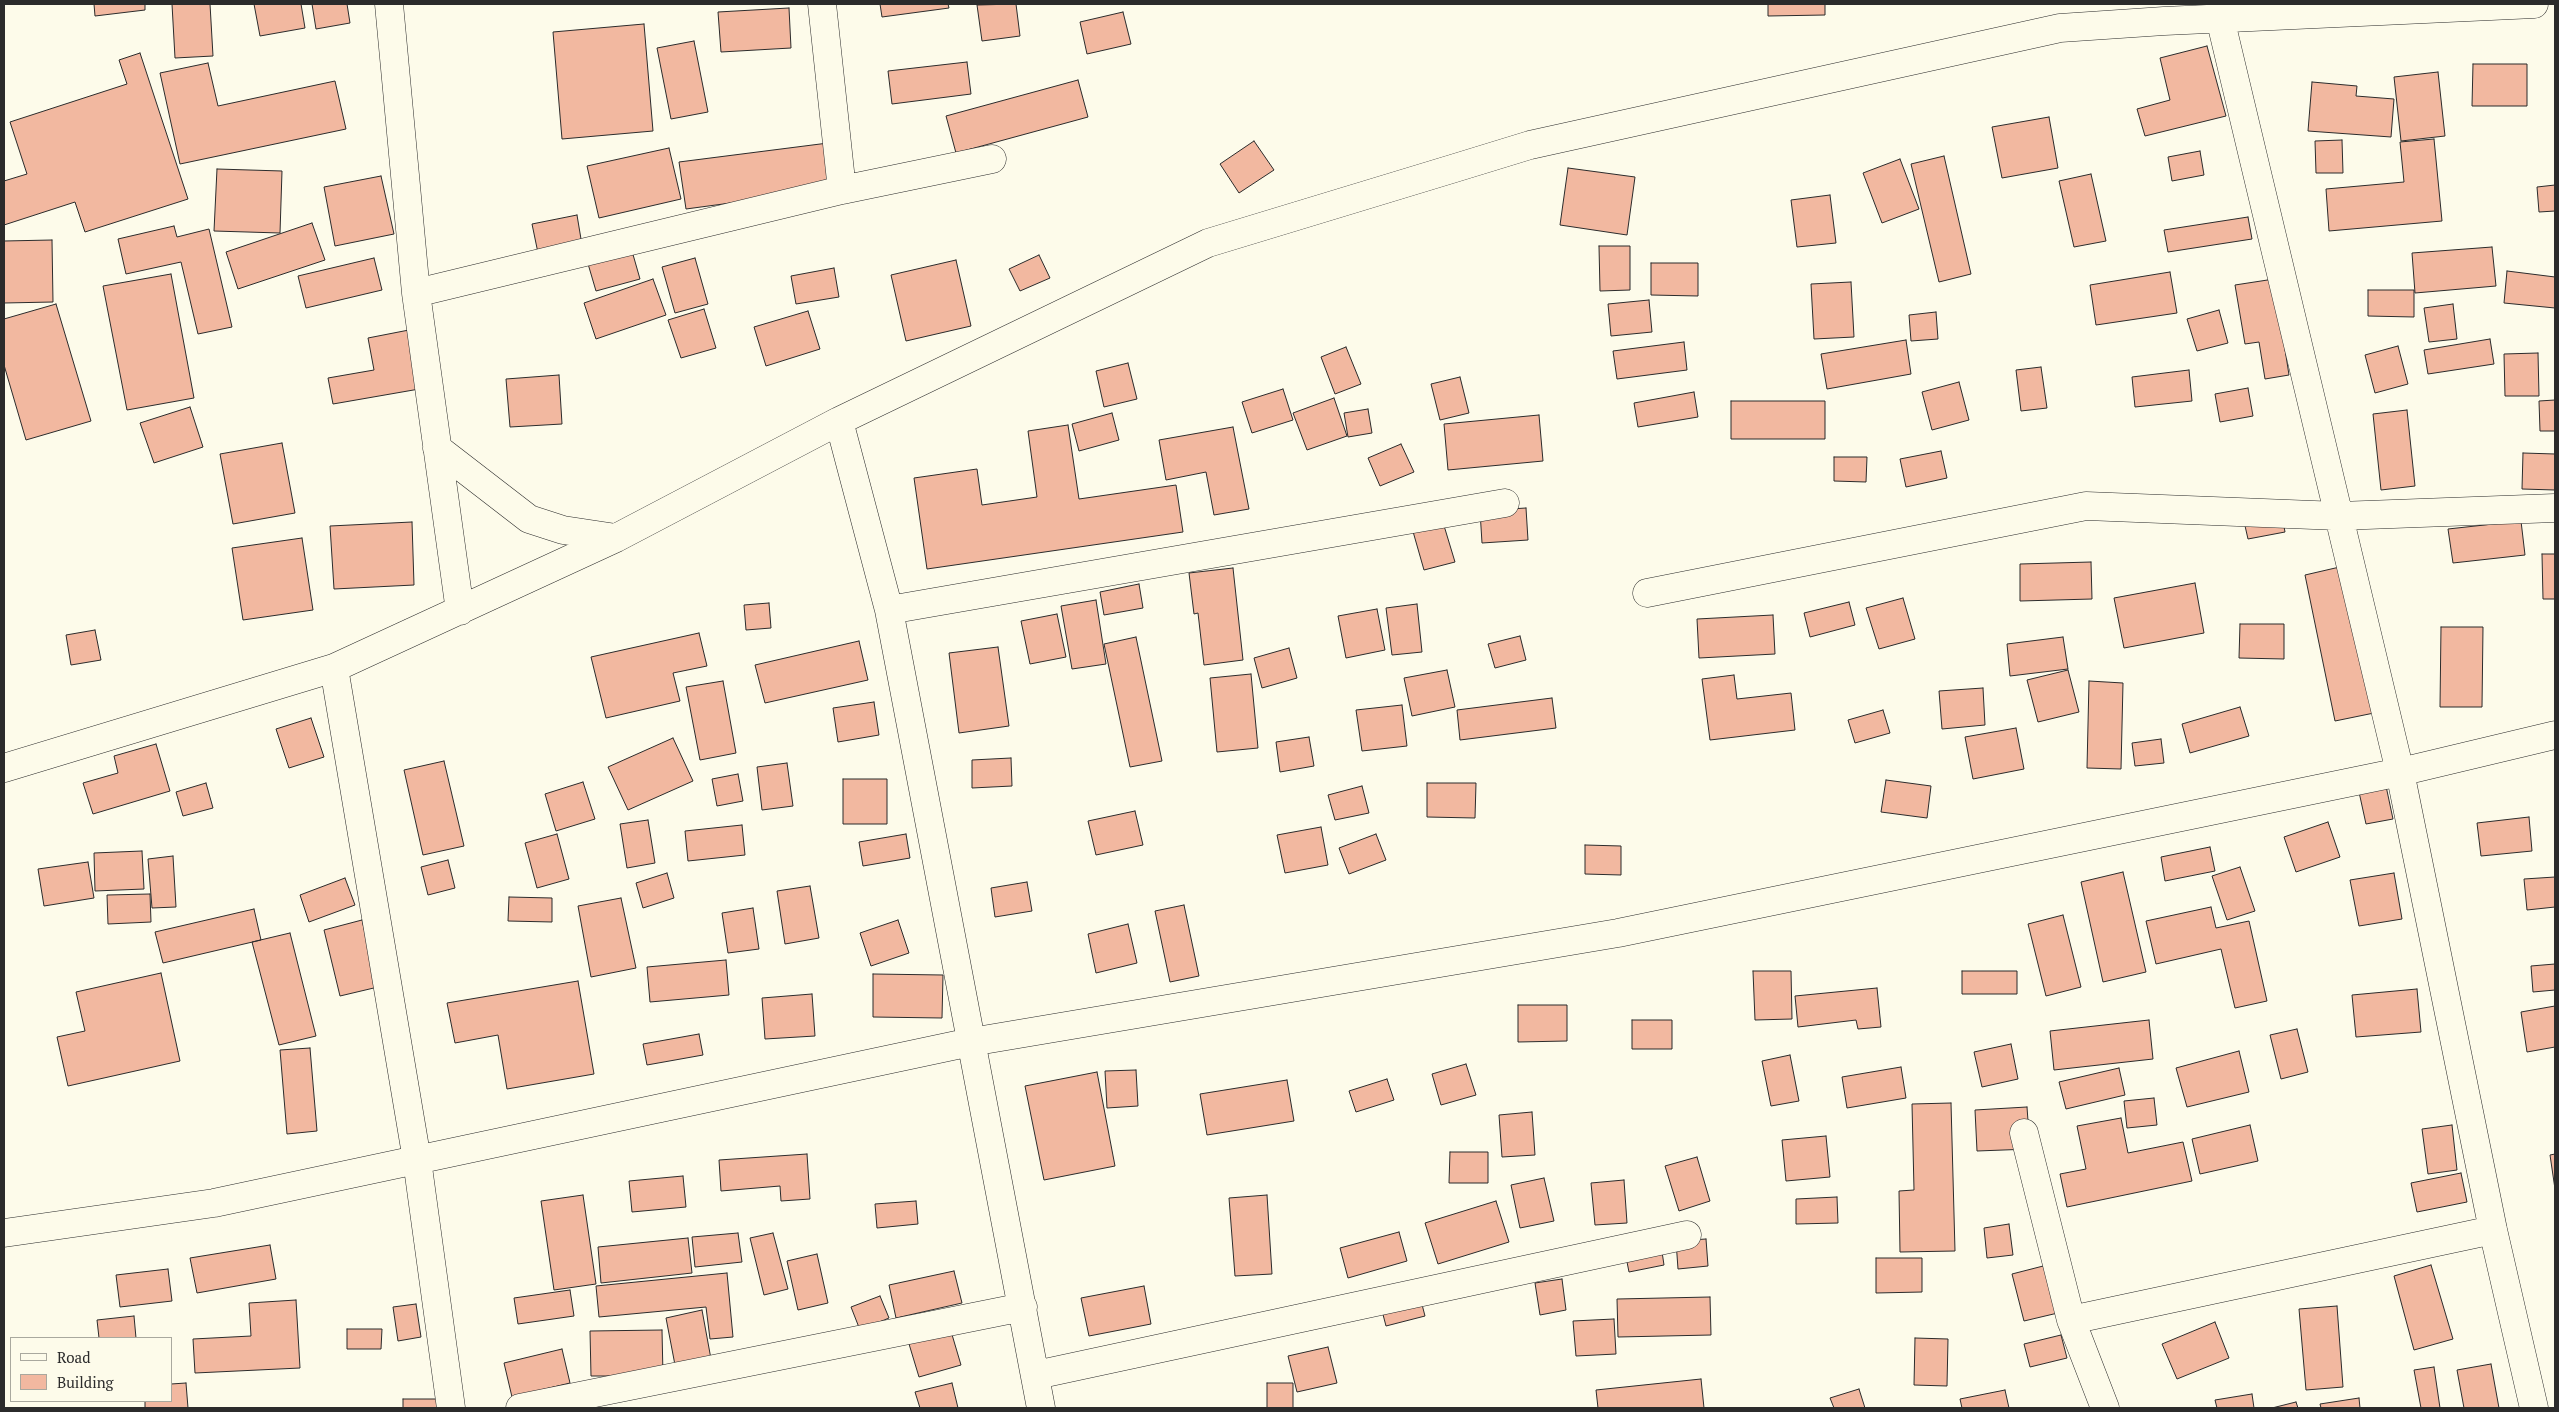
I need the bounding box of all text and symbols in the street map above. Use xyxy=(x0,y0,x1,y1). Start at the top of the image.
legend xyxy=(10,1337,172,1402)
text: Road xyxy=(57,1347,90,1367)
text: Building xyxy=(57,1372,114,1392)

